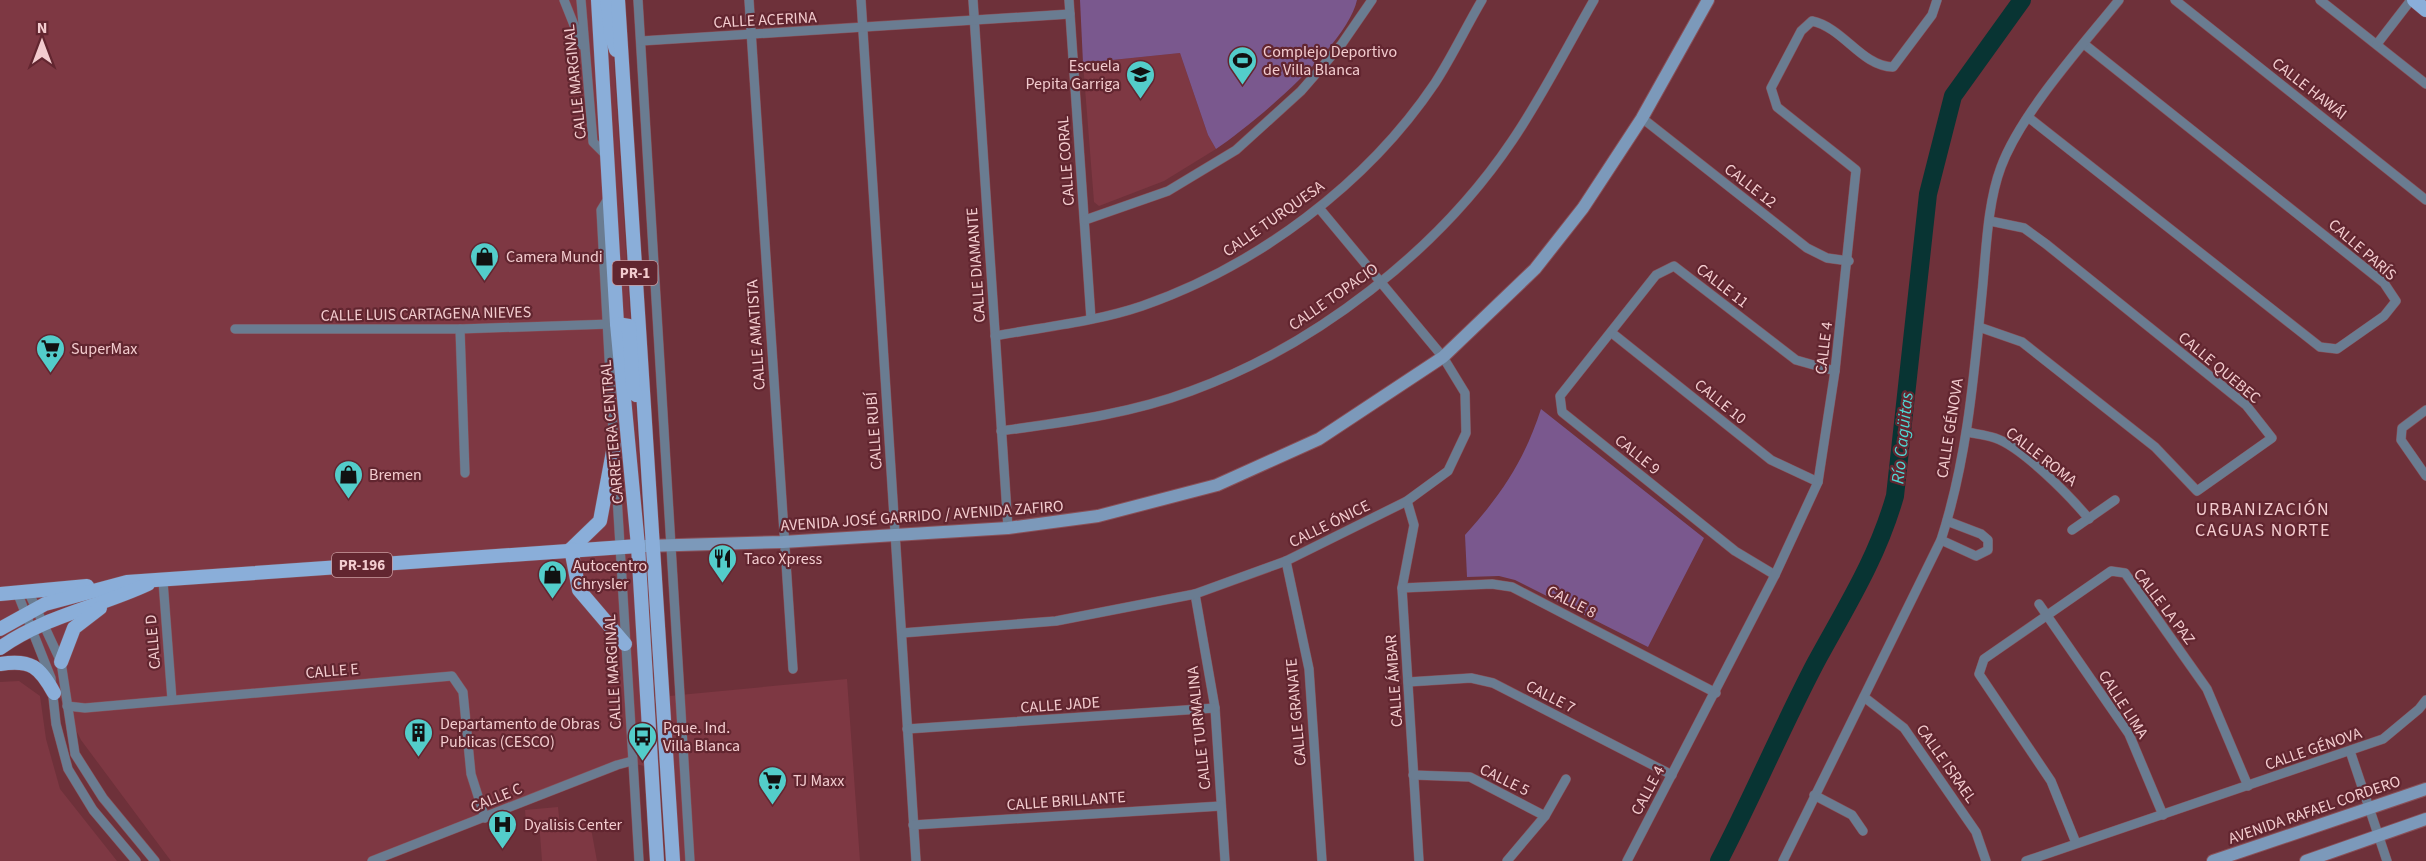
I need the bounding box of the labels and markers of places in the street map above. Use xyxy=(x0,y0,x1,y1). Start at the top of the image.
place label: Complejo Deportivo de Villa Blanca xyxy=(1263,41,1397,81)
sports icon: Complejo Deportivo de Villa Blanca xyxy=(1226,44,1258,86)
place label: Escuela Pepita Garriga xyxy=(1025,55,1120,95)
school or university icon: Escuela Pepita Garriga xyxy=(1125,58,1157,100)
shop icon: Camera Mundi xyxy=(469,240,501,282)
place label: Camera Mundi xyxy=(506,246,603,268)
supermarket icon: SuperMax xyxy=(34,332,66,374)
place label: SuperMax xyxy=(71,338,137,360)
shop icon: Bremen xyxy=(332,458,364,500)
place label: Bremen xyxy=(369,464,422,486)
restaurant icon: Taco Xpress xyxy=(707,542,739,584)
place label: Taco Xpress xyxy=(744,548,822,570)
place label: Autocentro Chrysler xyxy=(573,555,647,595)
shop icon: Autocentro Chrysler xyxy=(536,558,568,600)
place label: Departamento de Obras Publicas (CESCO) xyxy=(440,713,600,753)
building icon: Departamento de Obras Publicas (CESCO) xyxy=(403,716,435,758)
place label: Pque. Ind. Villa Blanca xyxy=(663,717,740,757)
bus stop icon: Pque. Ind. Villa Blanca xyxy=(626,720,658,762)
supermarket icon: TJ Maxx xyxy=(756,764,788,806)
place label: TJ Maxx xyxy=(793,770,844,792)
hospital icon: Dyalisis Center xyxy=(487,808,519,850)
place label: Dyalisis Center xyxy=(524,814,623,836)

